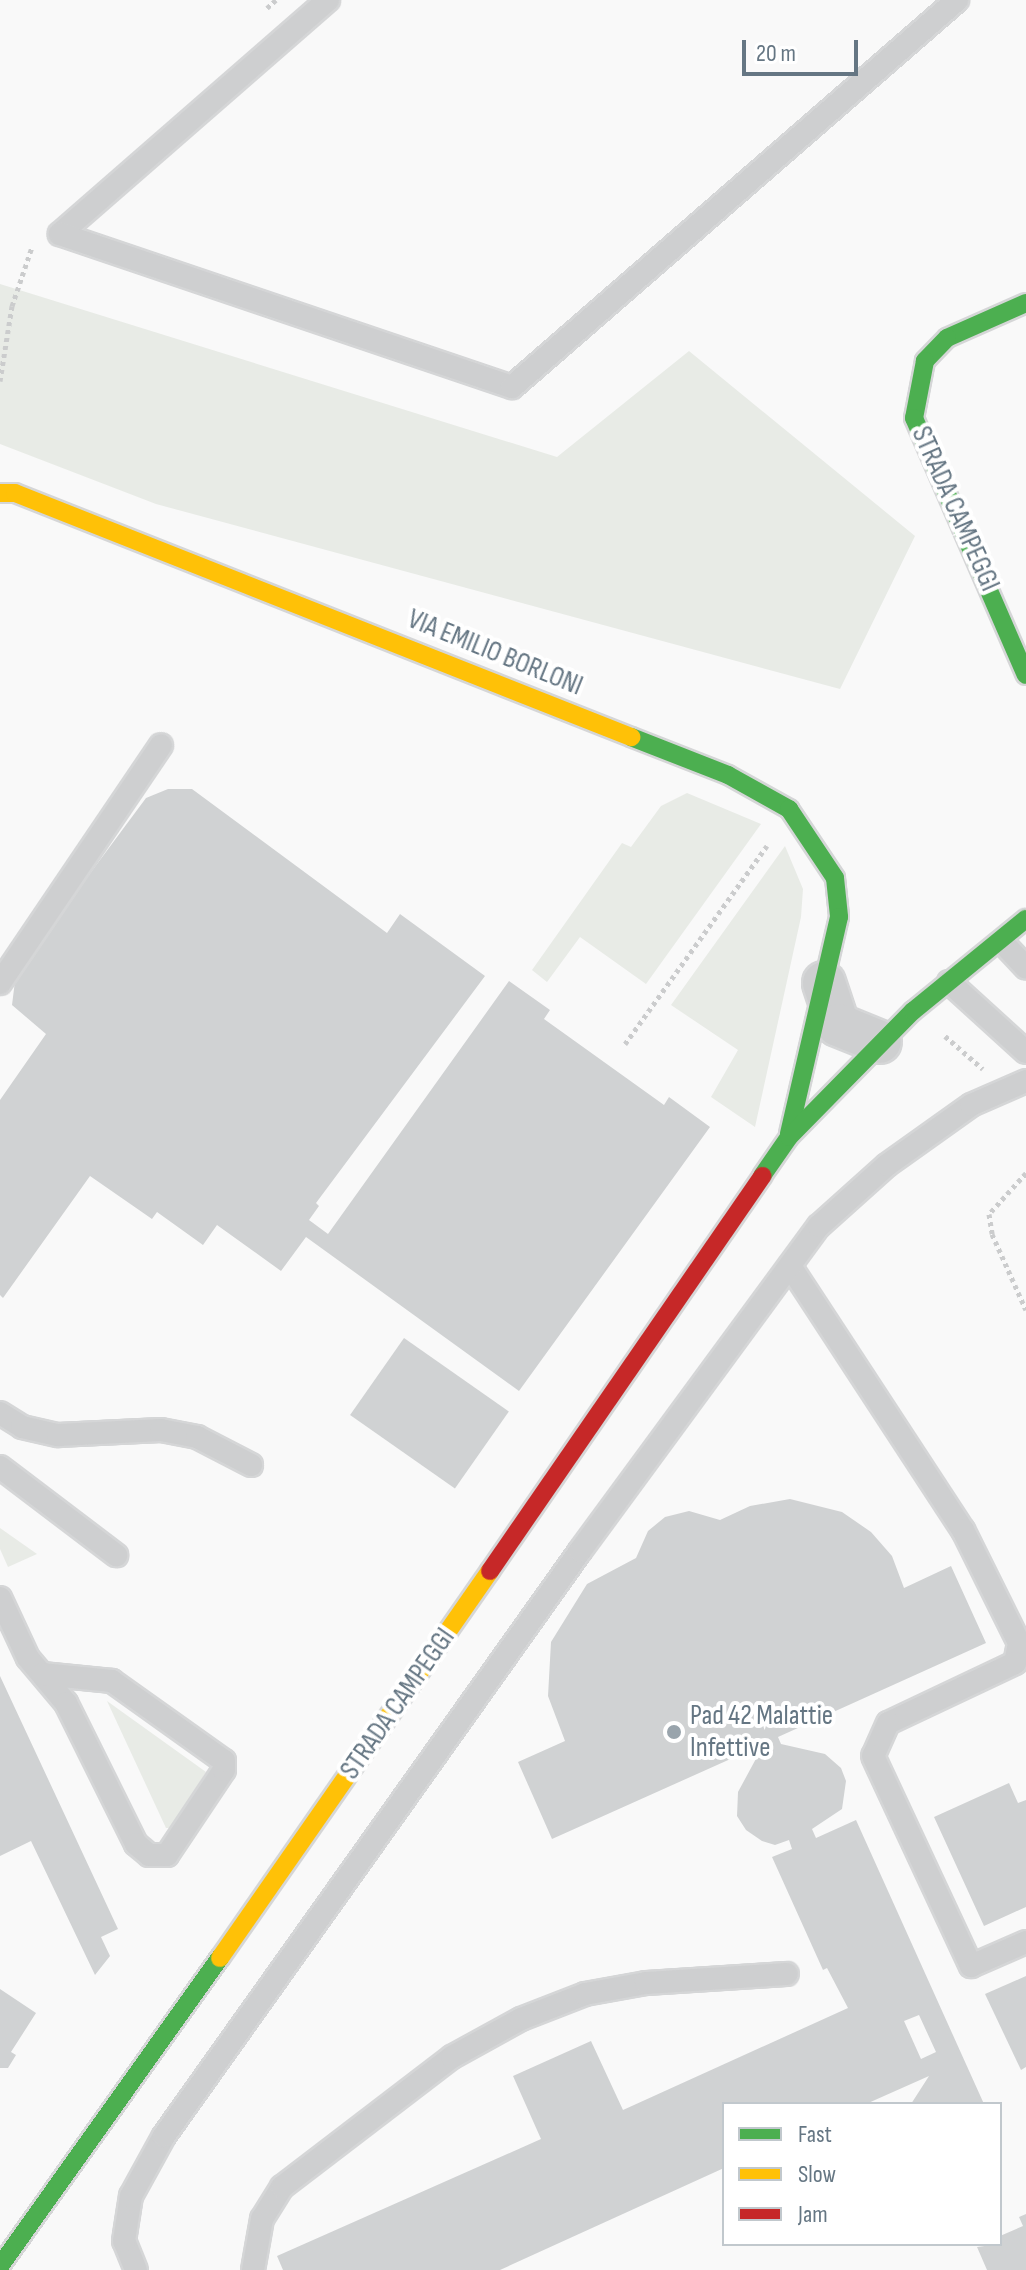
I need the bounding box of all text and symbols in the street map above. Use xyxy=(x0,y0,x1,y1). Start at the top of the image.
scale bar xyxy=(746,24,862,74)
text: 20 m xyxy=(756,39,796,68)
street label: STRADA CAMPEGGI xyxy=(904,421,1006,597)
street label: VIA EMILIO BORLONI xyxy=(403,603,587,703)
street label: STRADA CAMPEGGI xyxy=(334,1622,462,1786)
place label: Pad 42 Malattie Infettive xyxy=(690,1699,833,1765)
marker: Pad 42 Malattie Infettive xyxy=(665,1723,683,1741)
legend xyxy=(722,2102,1002,2246)
text: Fast xyxy=(798,2120,832,2149)
text: Slow xyxy=(798,2160,836,2189)
text: Jam xyxy=(798,2200,828,2229)

